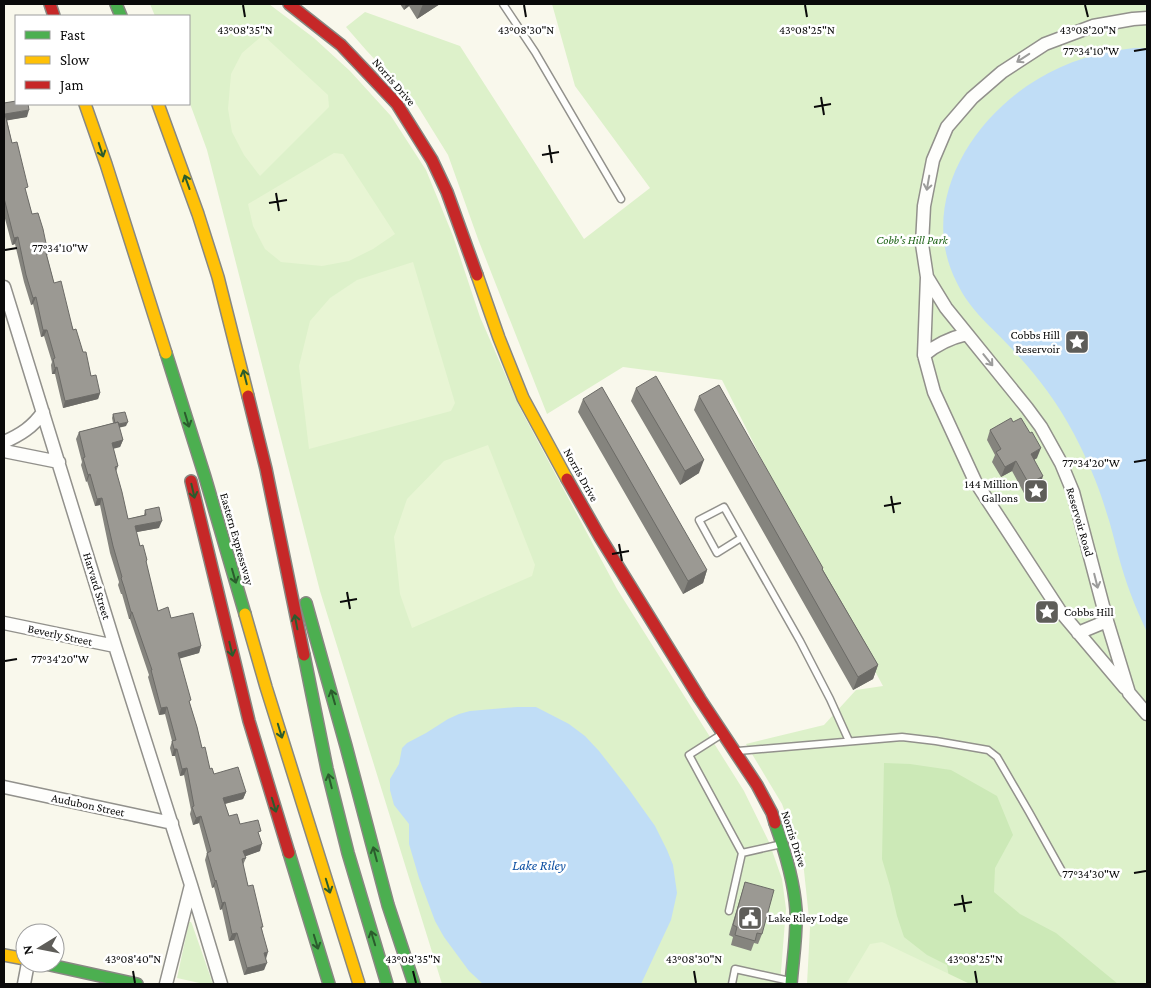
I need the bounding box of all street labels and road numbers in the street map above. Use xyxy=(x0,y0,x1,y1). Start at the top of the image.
street label: Norris Drive xyxy=(370,55,418,109)
street label: Norris Drive xyxy=(561,446,601,504)
street label: Reservoir Road xyxy=(1063,486,1097,559)
street label: Eastern Expressway xyxy=(217,491,257,587)
street label: Harvard Street xyxy=(80,551,114,622)
street label: Beverly Street xyxy=(26,621,95,649)
street label: Audubon Street xyxy=(50,790,127,820)
street label: Norris Drive xyxy=(778,809,810,869)

